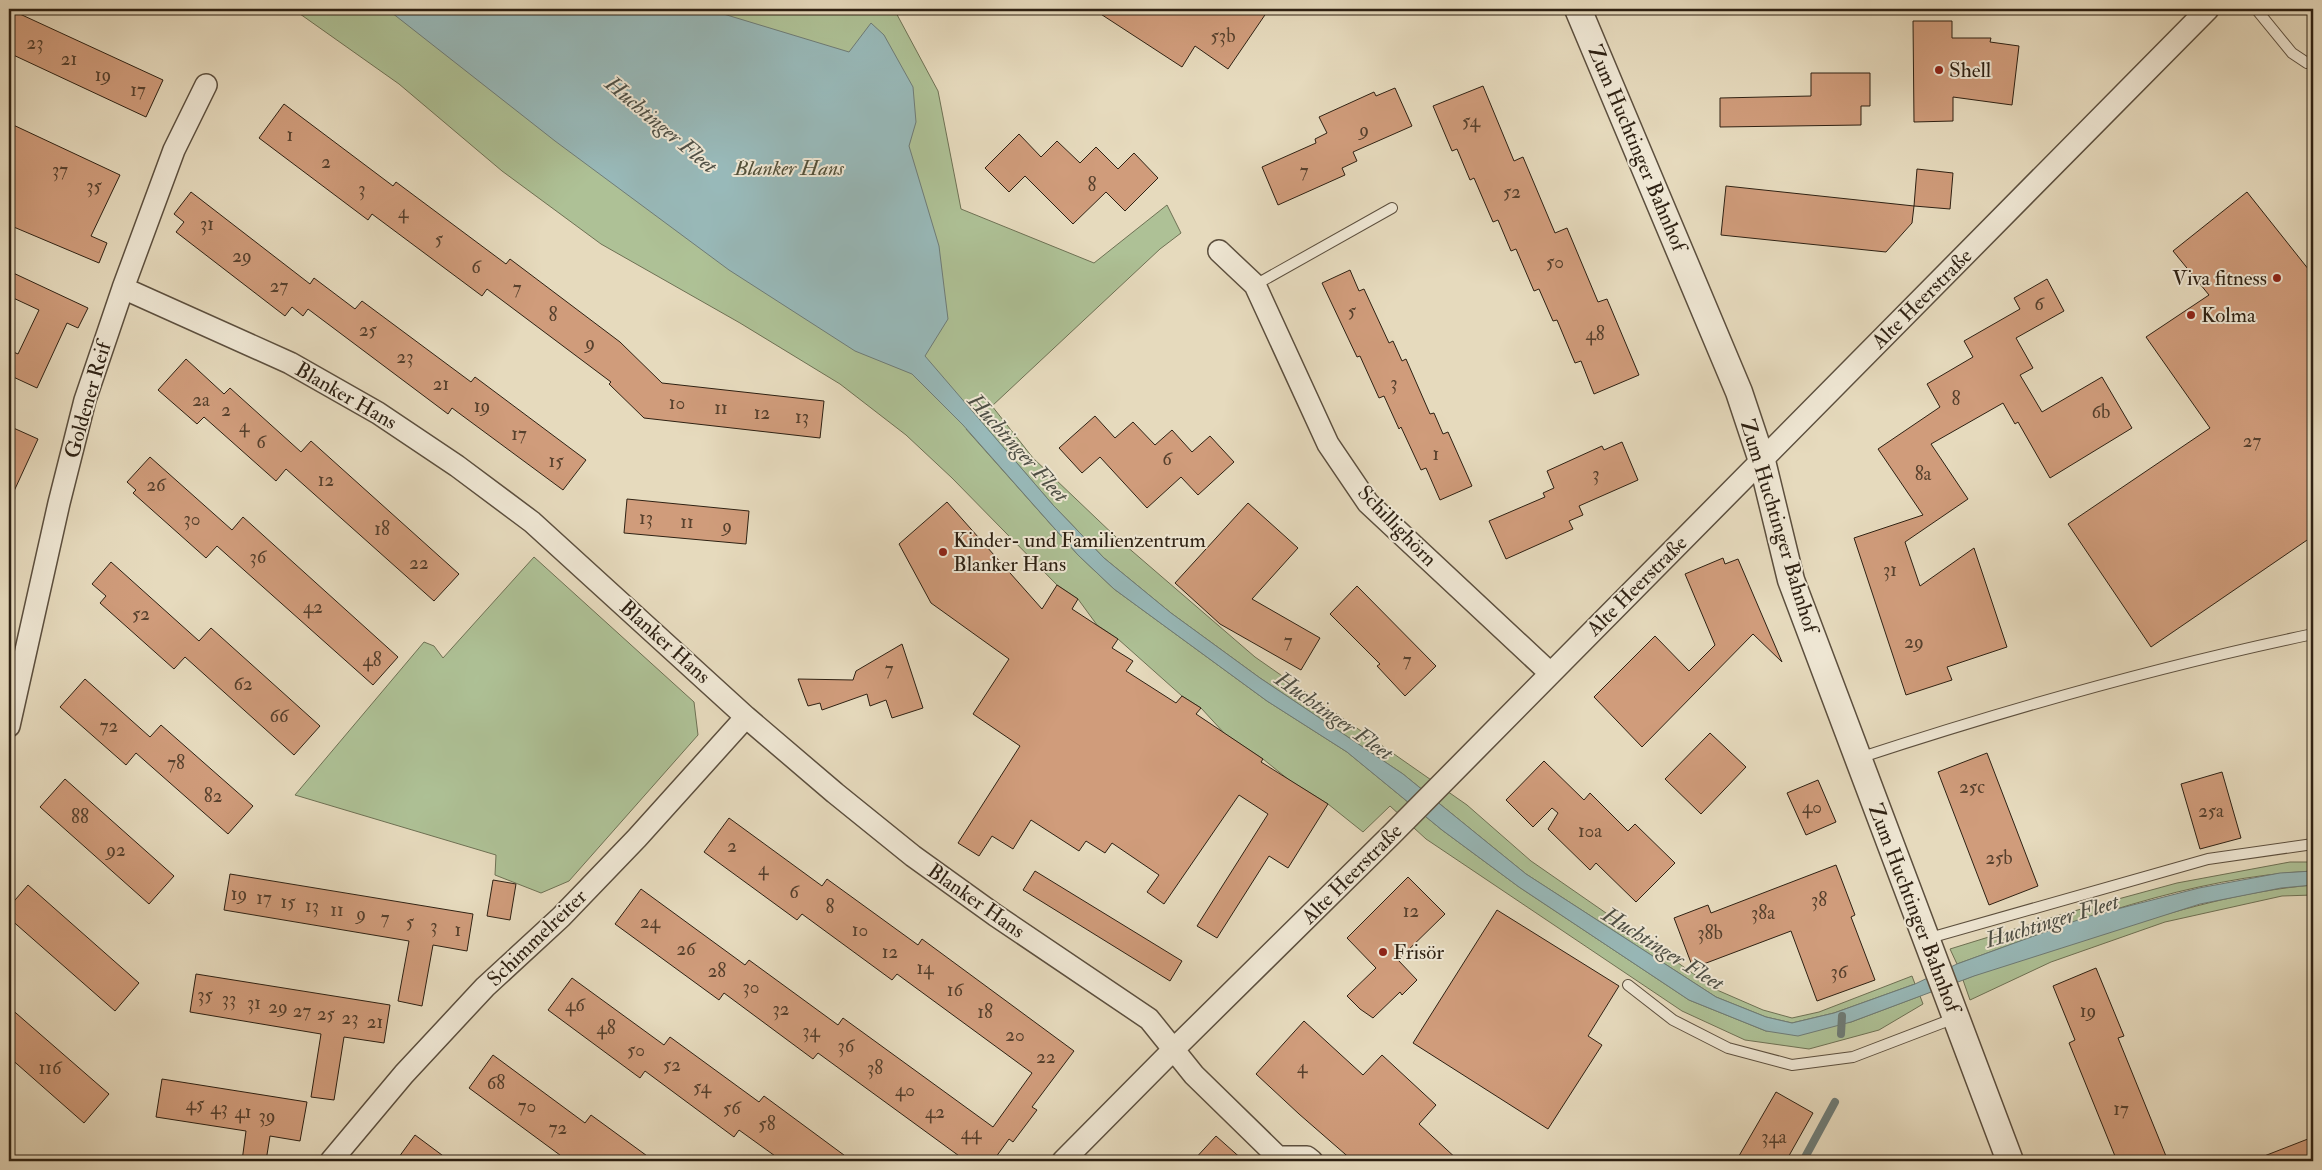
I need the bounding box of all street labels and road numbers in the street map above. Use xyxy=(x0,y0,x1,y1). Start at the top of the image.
street label: Zum Huchtinger Bahnhof xyxy=(1581,41,1694,258)
street label: Alte Heerstraße xyxy=(1865,243,1978,356)
street label: Goldener Reif xyxy=(58,336,118,461)
street label: Blanker Hans xyxy=(290,356,402,436)
street label: Zum Huchtinger Bahnhof xyxy=(1734,416,1825,639)
street label: Schillighörn xyxy=(1351,479,1443,573)
street label: Alte Heerstraße xyxy=(1580,530,1693,643)
street label: Blanker Hans xyxy=(614,594,716,690)
street label: Zum Huchtinger Bahnhof xyxy=(1862,800,1967,1019)
street label: Alte Heerstraße xyxy=(1295,818,1408,931)
street label: Blanker Hans xyxy=(922,857,1030,945)
street label: Schimmelreiter xyxy=(481,883,593,992)

